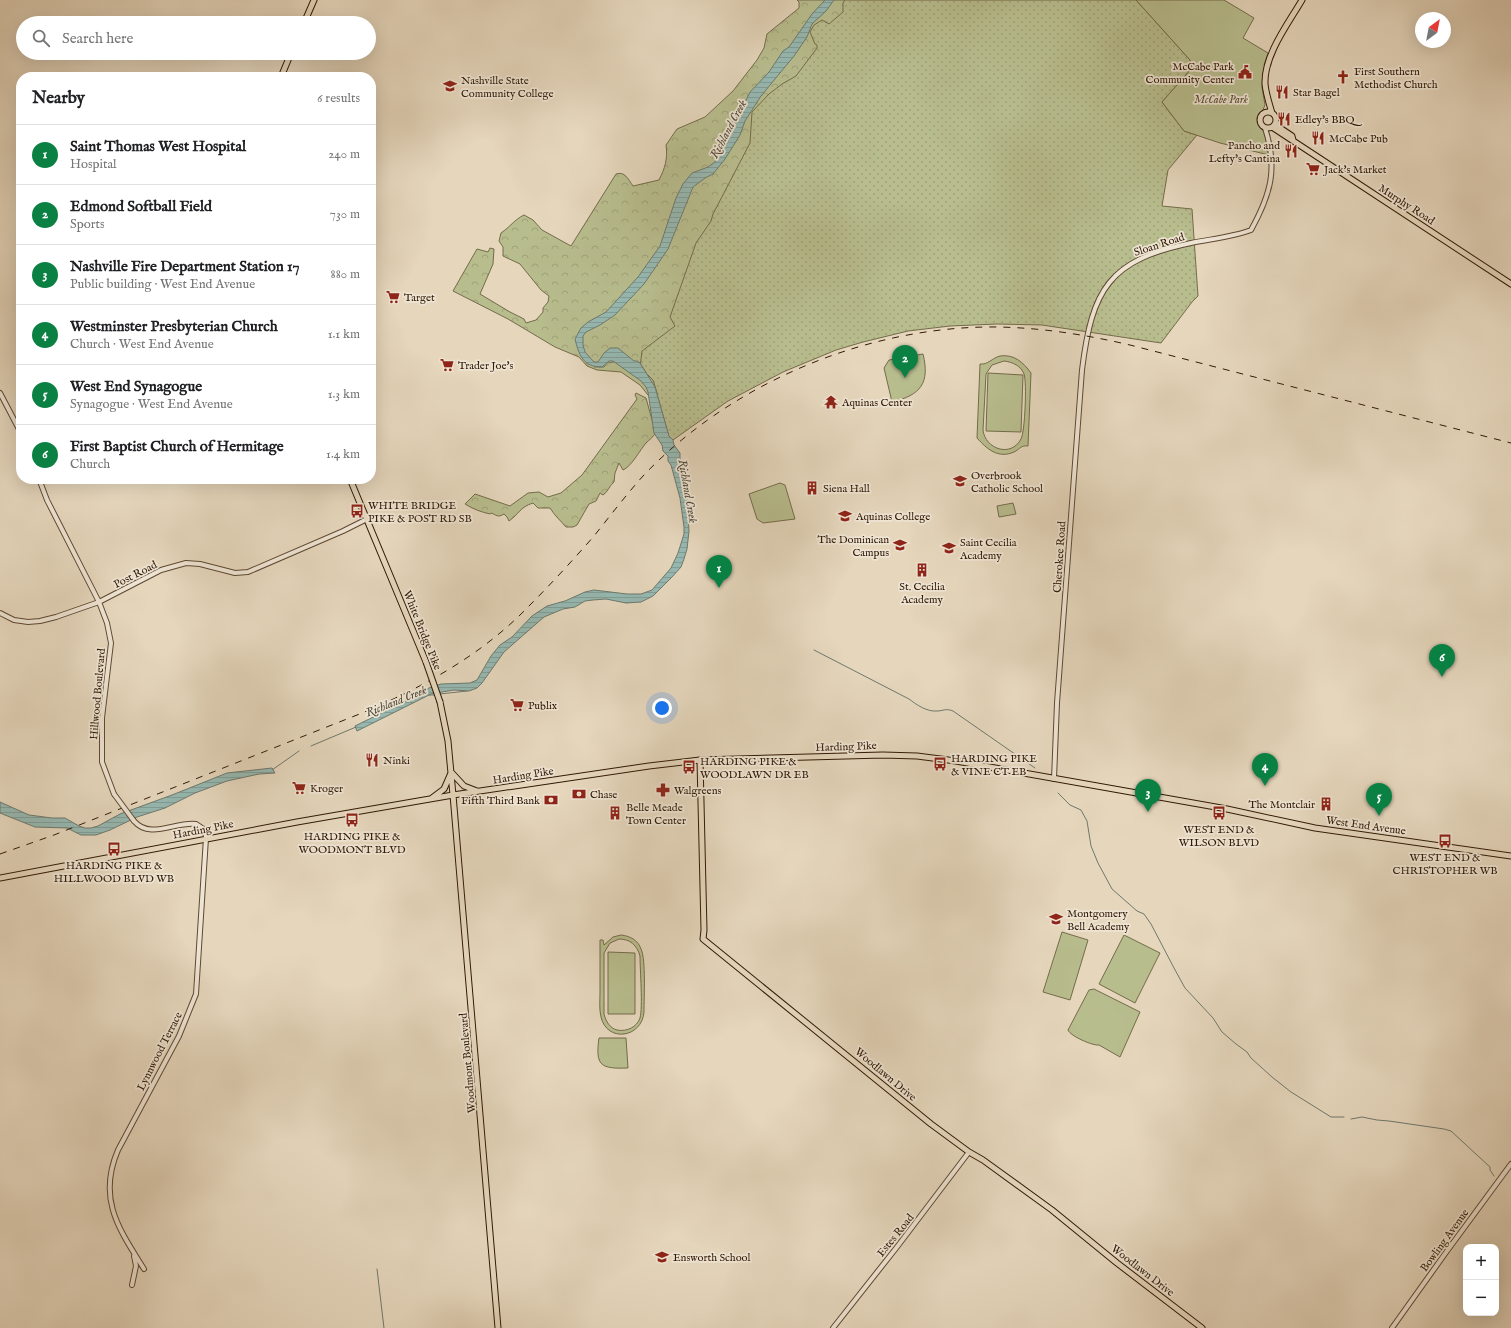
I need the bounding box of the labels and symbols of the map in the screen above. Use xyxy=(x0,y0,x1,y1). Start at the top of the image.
north arrow xyxy=(1415,12,1451,48)
place label: McCabe Park Community Center xyxy=(1146,60,1234,87)
public building icon: McCabe Park Community Center xyxy=(1237,64,1253,80)
place label: First Southern Methodist Church xyxy=(1354,65,1438,92)
church icon: First Southern Methodist Church xyxy=(1335,69,1351,85)
place label: Nashville State Community College xyxy=(461,74,554,101)
school or university icon: Nashville State Community College xyxy=(442,78,458,94)
restaurant icon: Star Bagel xyxy=(1274,84,1290,100)
place label: Star Bagel xyxy=(1293,86,1340,100)
park label: McCabe Park xyxy=(1194,93,1249,107)
water label: Richland Creek xyxy=(707,97,750,161)
restaurant icon: Edley's BBQ xyxy=(1276,111,1292,127)
place label: Edley's BBQ xyxy=(1295,113,1363,127)
restaurant icon: McCabe Pub xyxy=(1310,130,1326,146)
place label: McCabe Pub xyxy=(1329,132,1388,146)
place label: Pancho and Lefty's Cantina xyxy=(1209,139,1280,166)
restaurant icon: Pancho and Lefty's Cantina xyxy=(1283,143,1299,159)
supermarket icon: Jack's Market xyxy=(1305,161,1321,177)
place label: Jack's Market xyxy=(1322,163,1387,177)
street label: Murphy Road xyxy=(1376,181,1437,228)
street label: Sloan Road xyxy=(1132,230,1187,260)
supermarket icon: Target xyxy=(385,289,401,305)
place label: Target xyxy=(404,291,435,305)
pin: 2 xyxy=(892,345,918,378)
supermarket icon: Trader Joe's xyxy=(439,357,455,373)
place label: Trader Joe's xyxy=(458,359,513,373)
temple icon: Aquinas Center xyxy=(823,394,839,410)
place label: Aquinas Center xyxy=(841,396,912,410)
water label: Richland Creek xyxy=(675,458,701,524)
place label: Overbrook Catholic School xyxy=(971,469,1043,496)
school or university icon: Overbrook Catholic School xyxy=(952,473,968,489)
building icon: Siena Hall xyxy=(804,480,820,496)
place label: Siena Hall xyxy=(823,482,870,496)
place label: WHITE BRIDGE PIKE & POST RD SB xyxy=(368,499,472,526)
bus stop icon: WHITE BRIDGE PIKE & POST RD SB xyxy=(349,503,365,519)
school or university icon: Aquinas College xyxy=(837,508,853,524)
place label: Aquinas College xyxy=(855,510,930,524)
street label: Cherokee Road xyxy=(1051,521,1069,593)
place label: The Dominican Campus xyxy=(817,533,889,560)
place label: Saint Cecilia Academy xyxy=(959,536,1017,563)
school or university icon: The Dominican Campus xyxy=(892,537,908,553)
school or university icon: Saint Cecilia Academy xyxy=(941,540,957,556)
pin: 1 xyxy=(706,555,732,588)
street label: Post Road xyxy=(111,558,160,592)
building icon: St. Cecilia Academy xyxy=(914,562,930,578)
place label: St. Cecilia Academy xyxy=(899,580,945,607)
street label: White Bridge Pike xyxy=(400,589,444,672)
pin: 6 xyxy=(1429,644,1455,677)
street label: Hillwood Boulevard xyxy=(87,648,109,740)
water label: Richland Creek xyxy=(363,682,429,721)
supermarket icon: Publix xyxy=(509,697,525,713)
your location xyxy=(652,698,672,718)
place label: Publix xyxy=(528,699,558,713)
street label: Harding Pike xyxy=(815,739,877,755)
restaurant icon: Ninki xyxy=(364,752,380,768)
place label: HARDING PIKE & VINE CT EB xyxy=(951,752,1037,779)
pin: 4 xyxy=(1252,753,1278,786)
place label: Ninki xyxy=(383,754,410,768)
place label: HARDING PIKE & WOODLAWN DR EB xyxy=(700,755,809,782)
bus stop icon: HARDING PIKE & VINE CT EB xyxy=(932,756,948,772)
bus stop icon: HARDING PIKE & WOODLAWN DR EB xyxy=(681,759,697,775)
street label: Harding Pike xyxy=(492,764,555,788)
pin: 3 xyxy=(1135,779,1161,812)
supermarket icon: Kroger xyxy=(291,780,307,796)
place label: Kroger xyxy=(310,782,343,796)
pharmacy icon: Walgreens xyxy=(655,782,671,798)
pin: 5 xyxy=(1366,783,1392,816)
place label: Walgreens xyxy=(674,784,722,798)
bank icon: Chase xyxy=(571,786,587,802)
place label: Chase xyxy=(590,788,617,802)
bank icon: Fifth Third Bank xyxy=(543,792,559,808)
place label: Fifth Third Bank xyxy=(461,794,540,808)
building icon: The Montclair xyxy=(1318,796,1334,812)
place label: The Montclair xyxy=(1248,798,1315,812)
place label: Belle Meade Town Center xyxy=(626,801,686,828)
building icon: Belle Meade Town Center xyxy=(607,805,623,821)
bus stop icon: WEST END & WILSON BLVD xyxy=(1211,805,1227,821)
bus stop icon: HARDING PIKE & WOODMONT BLVD xyxy=(344,812,360,828)
street label: West End Avenue xyxy=(1325,813,1407,839)
street label: Harding Pike xyxy=(172,817,235,843)
place label: WEST END & WILSON BLVD xyxy=(1179,823,1259,850)
place label: HARDING PIKE & WOODMONT BLVD xyxy=(298,830,406,857)
bus stop icon: WEST END & CHRISTOPHER WB xyxy=(1437,833,1453,849)
bus stop icon: HARDING PIKE & HILLWOOD BLVD WB xyxy=(106,841,122,857)
place label: WEST END & CHRISTOPHER WB xyxy=(1393,851,1497,878)
place label: HARDING PIKE & HILLWOOD BLVD WB xyxy=(54,859,174,886)
place label: Montgomery Bell Academy xyxy=(1067,907,1130,934)
school or university icon: Montgomery Bell Academy xyxy=(1048,911,1064,927)
street label: Lynnwood Terrace xyxy=(134,1010,186,1093)
street label: Woodmont Boulevard xyxy=(457,1012,479,1114)
street label: Woodlawn Drive xyxy=(852,1045,919,1105)
street label: Bowling Avenue xyxy=(1417,1207,1472,1275)
street label: Estes Road xyxy=(874,1211,917,1260)
street label: Woodlawn Drive xyxy=(1108,1242,1177,1300)
school or university icon: Ensworth School xyxy=(654,1249,670,1265)
place label: Ensworth School xyxy=(673,1251,750,1265)

